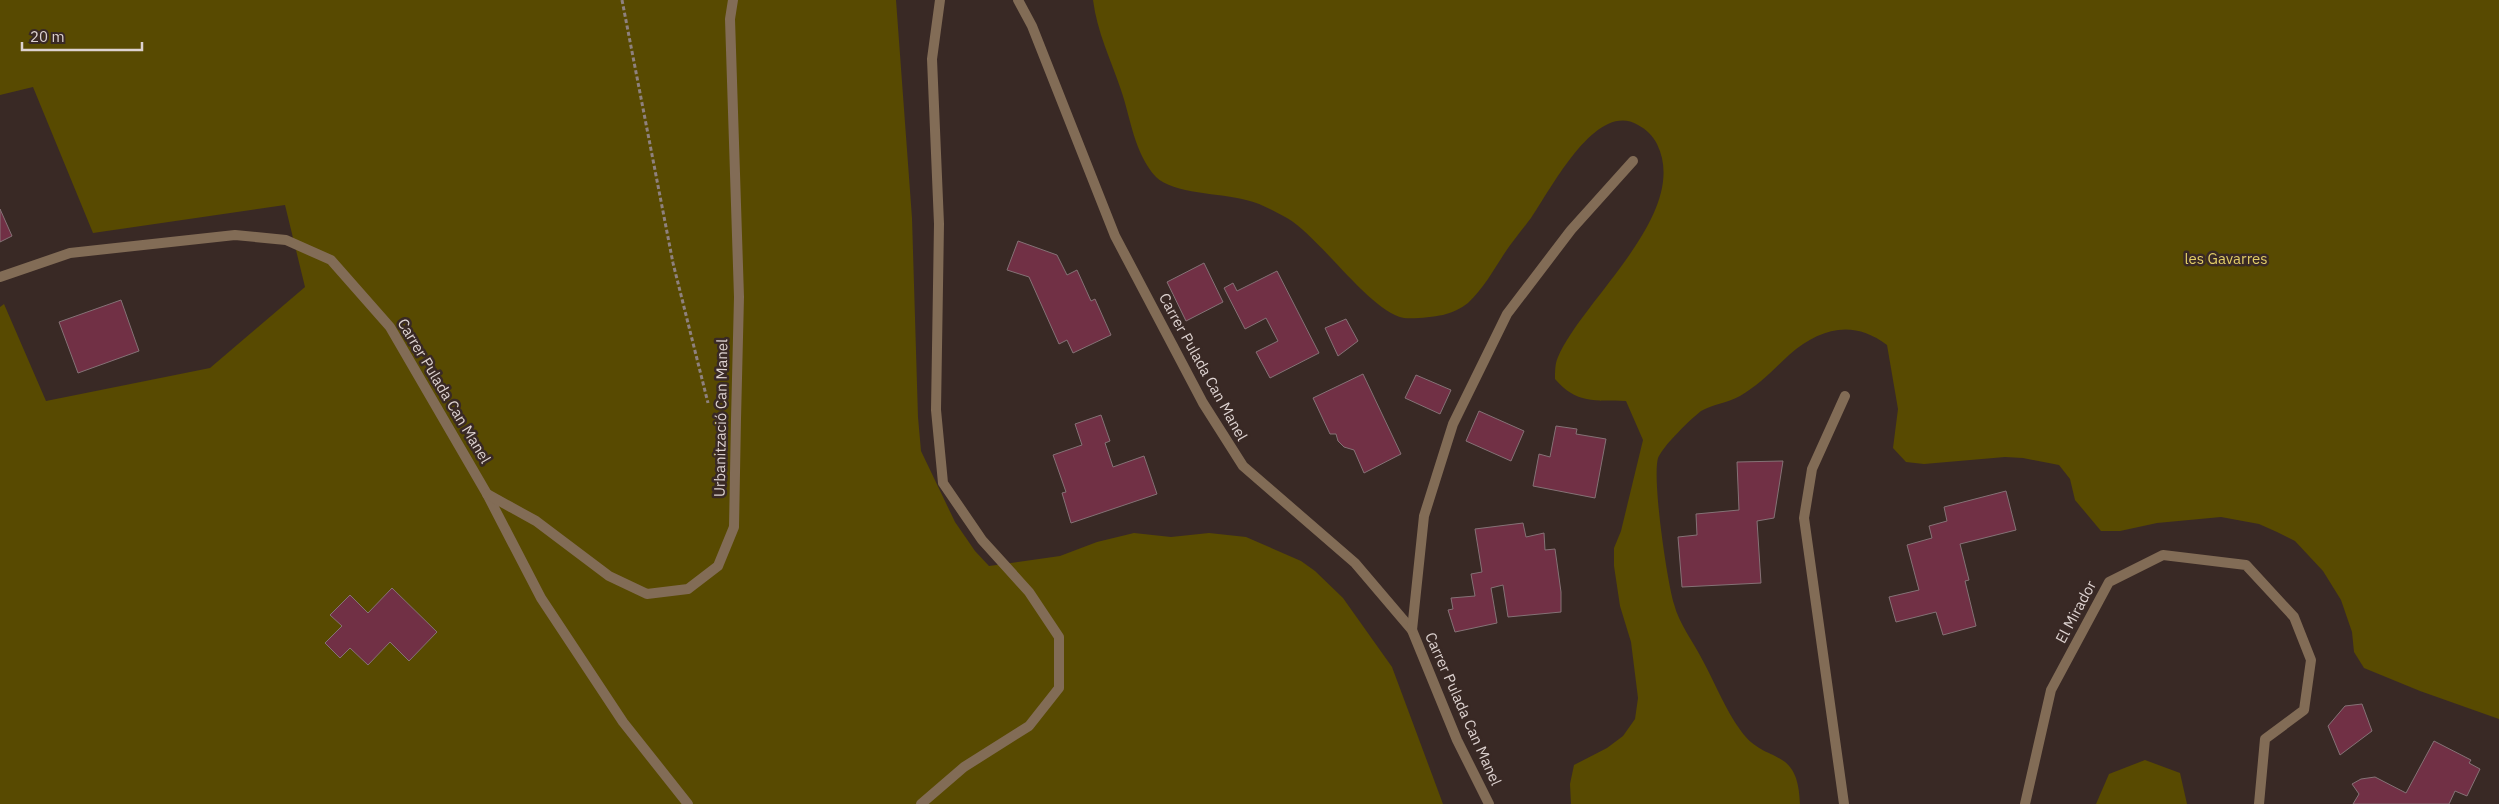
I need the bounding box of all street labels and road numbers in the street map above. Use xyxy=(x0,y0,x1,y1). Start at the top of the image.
street label: Carrer Pulada Can Manel xyxy=(1155,290,1252,444)
street label: Carrer Pulada Can Manel xyxy=(394,315,495,467)
street label: Urbanització Can Manel xyxy=(710,339,731,497)
street label: El Mirador xyxy=(2051,577,2100,646)
street label: Carrer Pulada Can Manel xyxy=(1421,629,1506,788)

